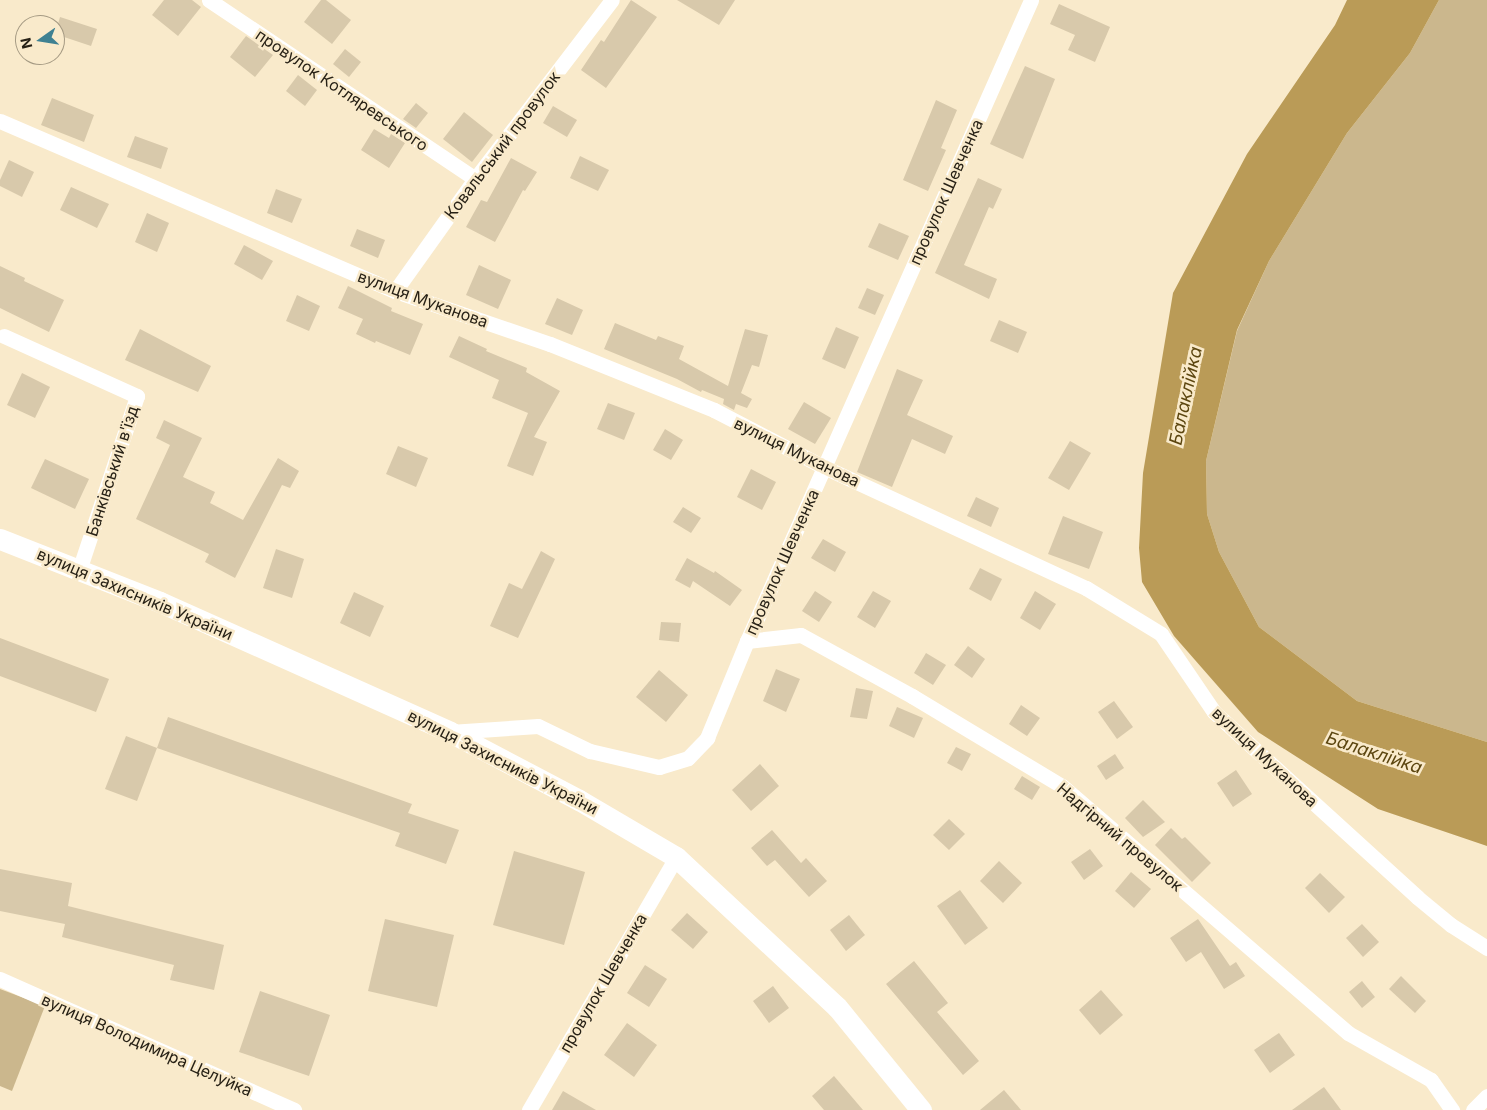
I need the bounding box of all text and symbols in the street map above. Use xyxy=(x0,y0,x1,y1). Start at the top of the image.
north arrow xyxy=(15,15,65,65)
street label: провулок Котляревського xyxy=(252,25,432,155)
text: N xyxy=(16,36,35,50)
street label: Ковальський провулок xyxy=(440,67,564,223)
street label: провулок Шевченка xyxy=(905,116,987,268)
street label: вулиця Муканова xyxy=(355,267,491,331)
water label: Балаклійка xyxy=(1165,345,1207,447)
street label: Банківський в'їзд xyxy=(82,403,142,539)
street label: вулиця Муканова xyxy=(731,413,863,491)
street label: провулок Шевченка xyxy=(741,486,823,638)
street label: вулиця Захисників України xyxy=(34,544,236,644)
street label: вулиця Муканова xyxy=(1208,703,1322,811)
street label: вулиця Захисників України xyxy=(405,706,601,818)
water label: Балаклійка xyxy=(1323,727,1425,779)
street label: Надгірний провулок xyxy=(1053,779,1187,895)
street label: провулок Шевченка xyxy=(555,910,651,1056)
street label: вулиця Володимира Целуйка xyxy=(39,990,255,1100)

